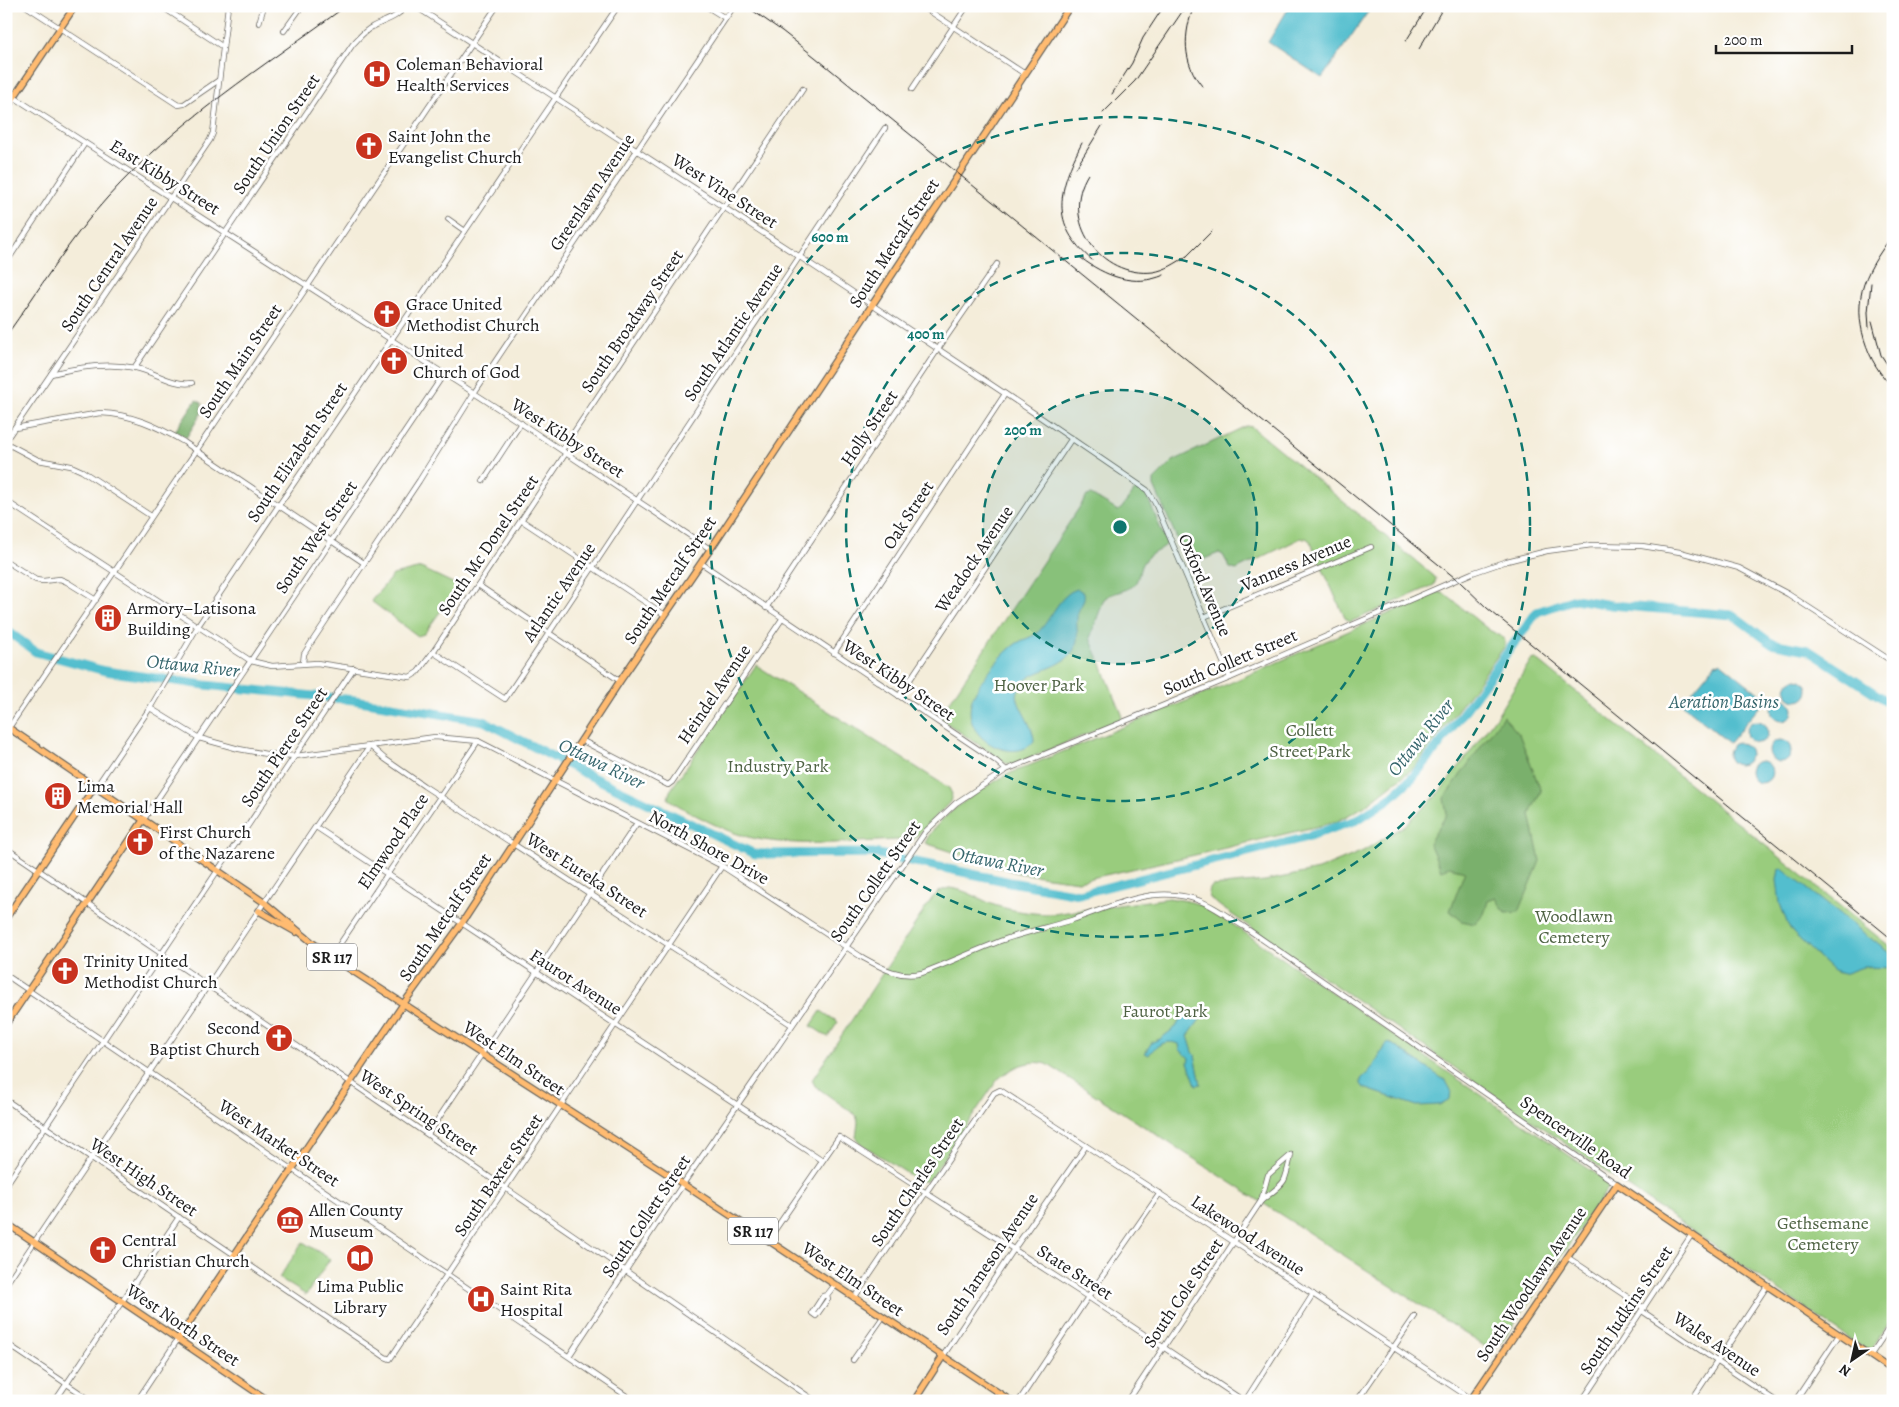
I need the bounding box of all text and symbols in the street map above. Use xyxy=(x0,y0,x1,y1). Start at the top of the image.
scale bar xyxy=(1716,22,1853,54)
text: 200 m xyxy=(1724,30,1763,50)
place label: Coleman Behavioral Health Services xyxy=(396,52,544,97)
hospital icon: Coleman Behavioral Health Services xyxy=(362,59,392,89)
street label: South Union Street xyxy=(227,69,325,199)
place label: Saint John the Evangelist Church xyxy=(388,124,522,169)
street label: Greenlawn Avenue xyxy=(544,129,640,255)
church icon: Saint John the Evangelist Church xyxy=(354,131,384,161)
street label: East Kibby Street xyxy=(105,134,225,220)
street label: West Vine Street xyxy=(667,147,782,234)
street label: South Metcalf Street xyxy=(843,174,945,312)
street label: South Central Avenue xyxy=(55,192,163,336)
text: 600 m xyxy=(811,227,849,247)
street label: South Broadway Street xyxy=(575,245,689,397)
street label: South Atlantic Avenue xyxy=(678,258,788,406)
place label: Grace United Methodist Church xyxy=(406,292,540,337)
street label: South Main Street xyxy=(193,299,287,423)
church icon: Grace United Methodist Church xyxy=(372,299,402,329)
text: 400 m xyxy=(907,324,945,344)
place label: United Church of God xyxy=(413,339,520,384)
church icon: United Church of God xyxy=(379,346,409,376)
street label: South Elizabeth Street xyxy=(241,377,353,527)
street label: Holly Street xyxy=(835,385,903,471)
street label: West Kibby Street xyxy=(506,392,629,484)
text: 200 m xyxy=(1004,420,1042,440)
street label: South Mc Donel Street xyxy=(432,470,544,620)
street label: South West Street xyxy=(269,476,363,598)
street label: Oak Street xyxy=(877,476,939,554)
street label: Weadock Avenue xyxy=(929,501,1019,618)
street label: South Metcalf Street xyxy=(618,511,722,649)
centre of rings xyxy=(1111,518,1129,536)
street label: Vanness Avenue xyxy=(1236,529,1355,597)
street label: Oxford Avenue xyxy=(1173,530,1237,640)
street label: Atlantic Avenue xyxy=(516,538,601,647)
place label: Armory–Latisona Building xyxy=(126,596,257,641)
building icon: Armory–Latisona Building xyxy=(93,603,123,633)
street label: South Collett Street xyxy=(1159,623,1301,701)
street label: West Kibby Street xyxy=(837,633,960,726)
street label: Heindel Avenue xyxy=(672,639,756,749)
water label: Ottawa River xyxy=(145,648,242,684)
park label: Hoover Park xyxy=(994,673,1084,697)
street label: South Pierce Street xyxy=(235,682,333,812)
water label: Aeration Basins xyxy=(1668,689,1779,715)
water label: Ottawa River xyxy=(1381,692,1461,782)
park label: Collett Street Park xyxy=(1269,718,1351,763)
water label: Ottawa River xyxy=(554,732,650,797)
park label: Industry Park xyxy=(727,754,829,778)
place label: Lima Memorial Hall xyxy=(77,774,183,819)
building icon: Lima Memorial Hall xyxy=(43,781,73,811)
street label: Elmwood Place xyxy=(352,788,434,894)
street label: North Shore Drive xyxy=(644,804,774,890)
street label: South Collett Street xyxy=(824,815,926,947)
place label: First Church of the Nazarene xyxy=(159,820,275,865)
street label: West Eureka Street xyxy=(521,826,652,923)
church icon: First Church of the Nazarene xyxy=(125,827,155,857)
water label: Ottawa River xyxy=(950,840,1047,884)
street label: South Metcalf Street xyxy=(393,848,497,986)
park label: Woodlawn Cemetery xyxy=(1534,904,1613,949)
street label: Faurot Avenue xyxy=(525,943,627,1021)
road number: SR 117 xyxy=(307,944,357,970)
place label: Trinity United Methodist Church xyxy=(84,949,218,994)
church icon: Trinity United Methodist Church xyxy=(50,956,80,986)
park label: Faurot Park xyxy=(1122,999,1208,1023)
street label: West Elm Street xyxy=(458,1014,570,1101)
place label: Second Baptist Church xyxy=(149,1016,260,1061)
church icon: Second Baptist Church xyxy=(264,1023,294,1053)
street label: West Spring Street xyxy=(354,1063,483,1161)
street label: Spencerville Road xyxy=(1516,1090,1637,1184)
street label: West Market Street xyxy=(213,1093,344,1192)
street label: South Baxter Street xyxy=(448,1109,548,1241)
street label: South Charles Street xyxy=(865,1113,969,1251)
street label: West High Street xyxy=(85,1131,203,1222)
street label: South Collett Street xyxy=(596,1150,696,1282)
street label: South Jameson Avenue xyxy=(930,1188,1044,1340)
street label: Lakewood Avenue xyxy=(1186,1189,1310,1281)
place label: Allen County Museum xyxy=(308,1198,404,1243)
street label: South Woodlawn Avenue xyxy=(1470,1202,1592,1366)
museum icon: Allen County Museum xyxy=(275,1205,305,1235)
park label: Gethsemane Cemetery xyxy=(1777,1211,1869,1256)
road number: SR 117 xyxy=(728,1218,778,1244)
place label: Central Christian Church xyxy=(122,1228,250,1273)
street label: South Cole Street xyxy=(1137,1234,1229,1352)
church icon: Central Christian Church xyxy=(88,1235,118,1265)
street label: West Elm Street xyxy=(797,1235,909,1322)
street label: State Street xyxy=(1033,1239,1118,1305)
street label: South Judkins Street xyxy=(1574,1241,1678,1379)
library icon: Lima Public Library xyxy=(345,1243,375,1273)
place label: Lima Public Library xyxy=(316,1274,404,1319)
place label: Saint Rita Hospital xyxy=(500,1277,573,1322)
street label: West North Street xyxy=(121,1278,244,1372)
hospital icon: Saint Rita Hospital xyxy=(466,1284,496,1314)
street label: Wales Avenue xyxy=(1668,1305,1765,1382)
north arrow xyxy=(1826,1334,1876,1384)
text: N xyxy=(1835,1360,1855,1381)

